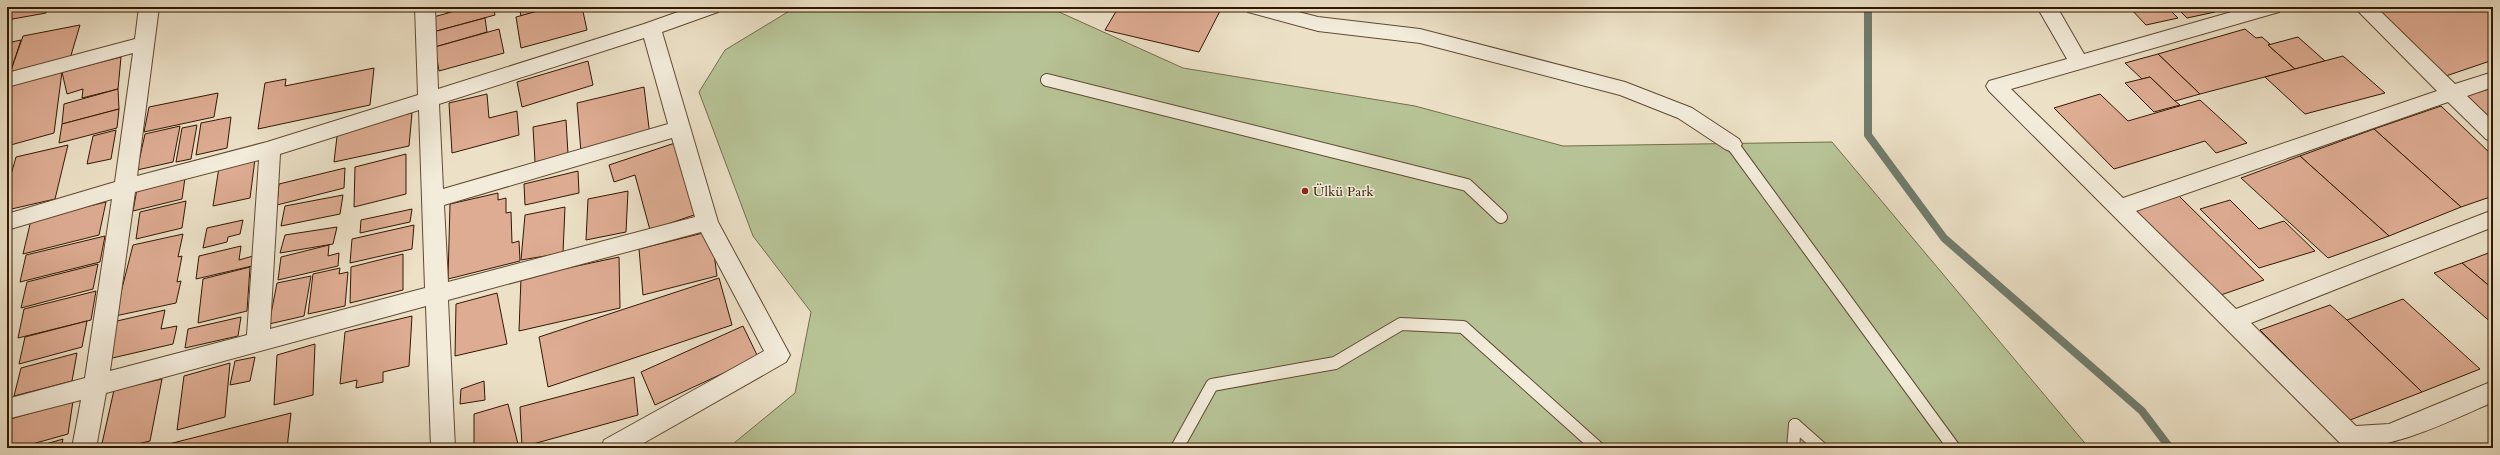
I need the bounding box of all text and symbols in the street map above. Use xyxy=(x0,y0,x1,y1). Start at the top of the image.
place label: Ülkü Park xyxy=(1313,182,1374,201)
marker: Ülkü Park xyxy=(1300,186,1310,196)

